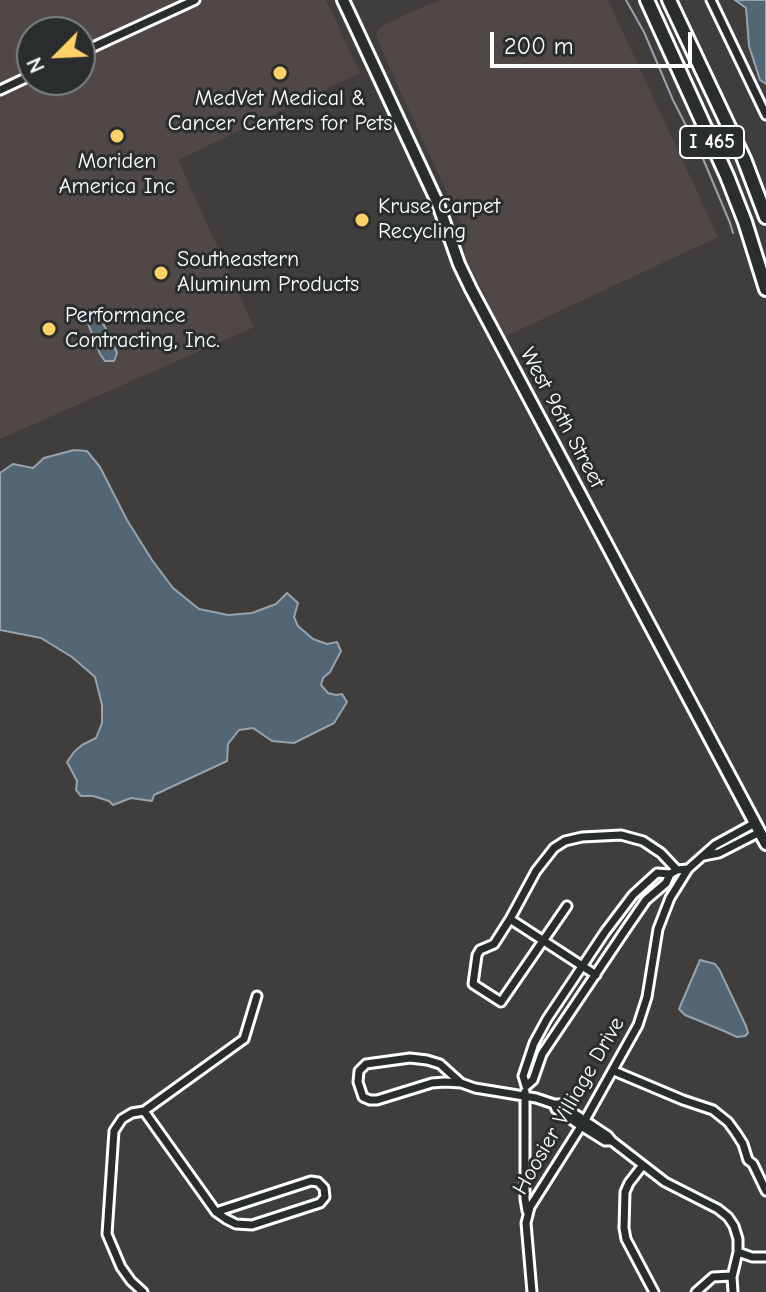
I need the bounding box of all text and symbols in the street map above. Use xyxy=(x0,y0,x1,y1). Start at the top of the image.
north arrow xyxy=(16,16,96,96)
scale bar xyxy=(494,16,696,66)
text: 200 m xyxy=(504,32,574,60)
text: N xyxy=(21,53,51,77)
marker: MedVet Medical & Cancer Centers for Pets xyxy=(271,64,289,82)
place label: MedVet Medical & Cancer Centers for Pets xyxy=(168,86,392,138)
road number: I 465 xyxy=(680,126,744,158)
marker: Moriden America Inc xyxy=(108,127,126,145)
place label: Moriden America Inc xyxy=(59,149,175,200)
place label: Kruse Carpet Recycling xyxy=(378,194,500,246)
marker: Kruse Carpet Recycling xyxy=(353,211,371,229)
place label: Southeastern Aluminum Products xyxy=(177,247,359,298)
marker: Southeastern Aluminum Products xyxy=(152,264,170,282)
place label: Performance Contracting, Inc. xyxy=(65,303,220,354)
marker: Performance Contracting, Inc. xyxy=(40,320,58,338)
street label: West 96th Street xyxy=(514,343,610,493)
street label: Hoosier Villiage Drive xyxy=(507,1013,631,1199)

